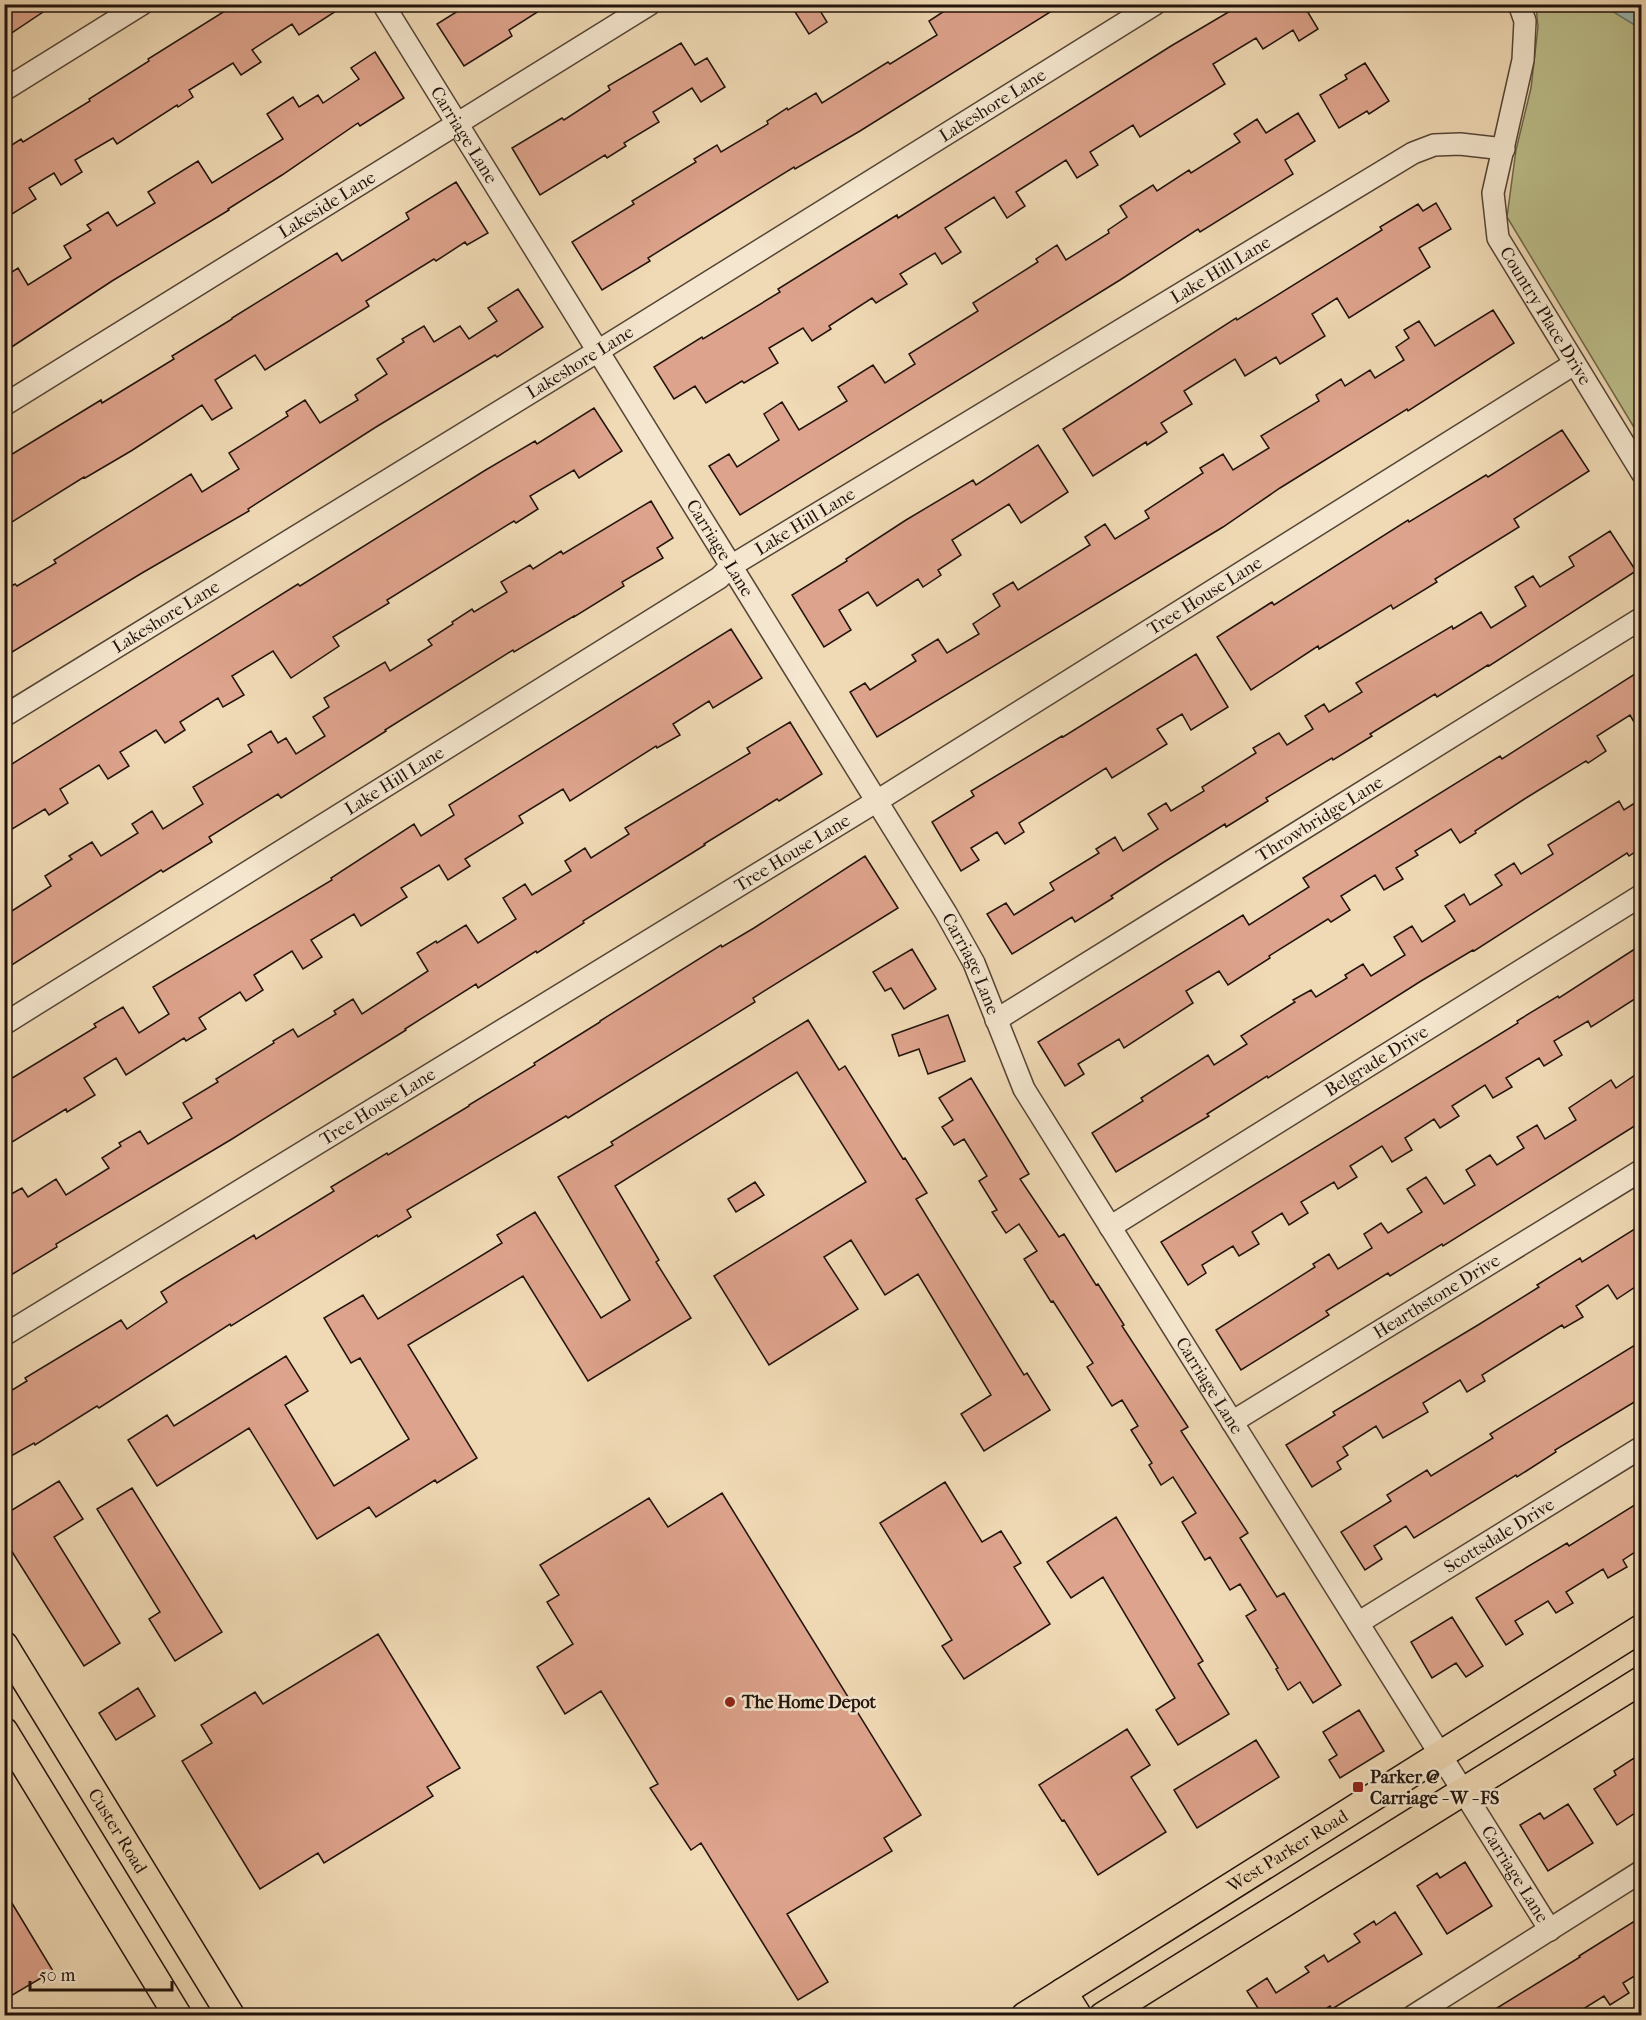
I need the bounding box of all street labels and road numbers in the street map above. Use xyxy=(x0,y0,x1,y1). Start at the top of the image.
street label: Lakeshore Lane xyxy=(935,64,1050,146)
street label: Carriage Lane xyxy=(426,82,502,187)
street label: Lakeside Lane xyxy=(275,167,379,243)
street label: Lake Hill Lane xyxy=(1167,231,1274,308)
street label: Country Place Drive xyxy=(1495,243,1596,389)
street label: Lakeshore Lane xyxy=(523,321,637,403)
street label: Lake Hill Lane xyxy=(751,483,859,560)
street label: Carriage Lane xyxy=(682,496,758,601)
street label: Tree House Lane xyxy=(1143,552,1266,639)
street label: Lakeshore Lane xyxy=(109,576,223,657)
street label: Lake Hill Lane xyxy=(341,742,448,819)
street label: Throwbridge Lane xyxy=(1252,771,1387,866)
street label: Tree House Lane xyxy=(731,810,854,896)
street label: Carriage Lane xyxy=(938,909,1004,1018)
street label: Belgrade Drive xyxy=(1321,1021,1432,1101)
street label: Tree House Lane xyxy=(316,1063,439,1150)
street label: Hearthstone Drive xyxy=(1369,1249,1504,1343)
street label: Carriage Lane xyxy=(1171,1333,1248,1438)
street label: Scottsdale Drive xyxy=(1440,1494,1558,1578)
street label: Custer Road xyxy=(84,1785,152,1878)
street label: West Parker Road xyxy=(1222,1805,1352,1897)
street label: Carriage Lane xyxy=(1477,1822,1553,1926)

